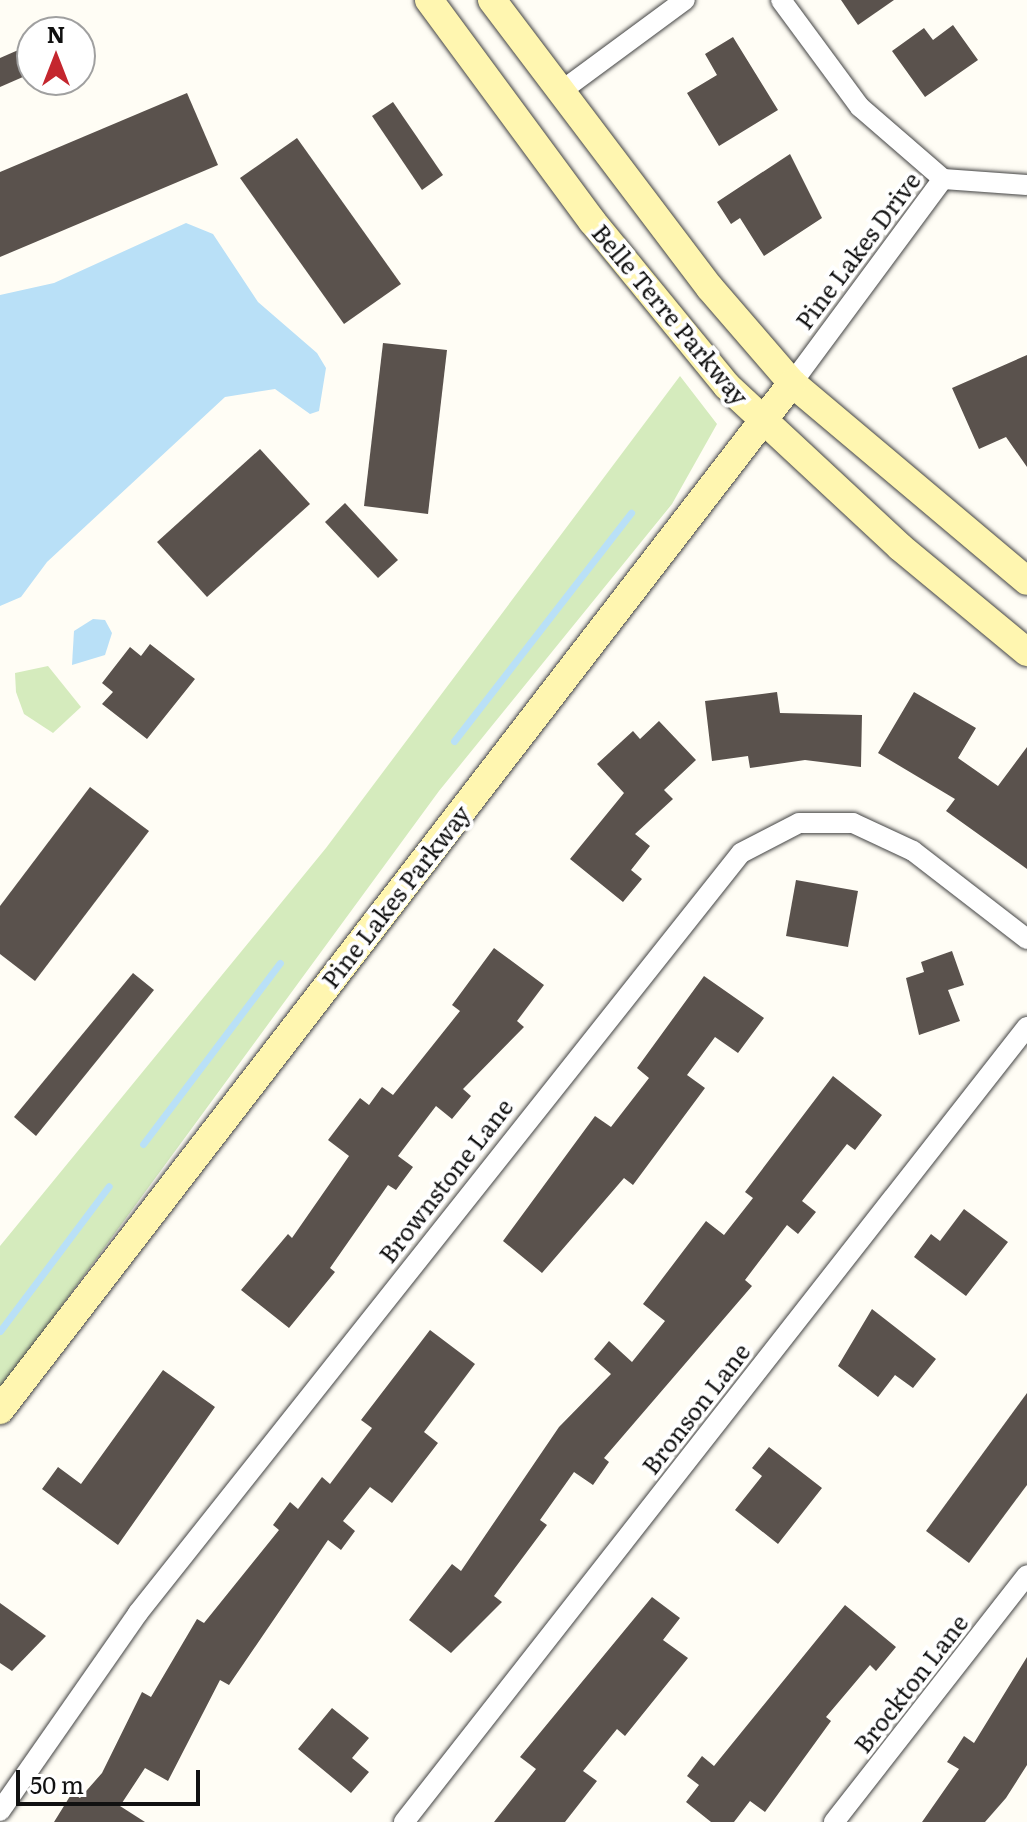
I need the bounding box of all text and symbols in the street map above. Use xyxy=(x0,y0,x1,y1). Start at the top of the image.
north arrow xyxy=(16,16,96,96)
text: N xyxy=(47,17,65,50)
street label: Pine Lakes Drive xyxy=(789,166,925,334)
street label: Belle Terre Parkway xyxy=(587,218,755,410)
street label: Pine Lakes Parkway xyxy=(315,799,475,993)
street label: Brownstone Lane xyxy=(372,1092,518,1268)
street label: Bronson Lane xyxy=(635,1337,755,1479)
street label: Brockton Lane xyxy=(847,1608,973,1758)
scale bar xyxy=(20,1754,204,1804)
text: 50 m xyxy=(30,1766,84,1801)

